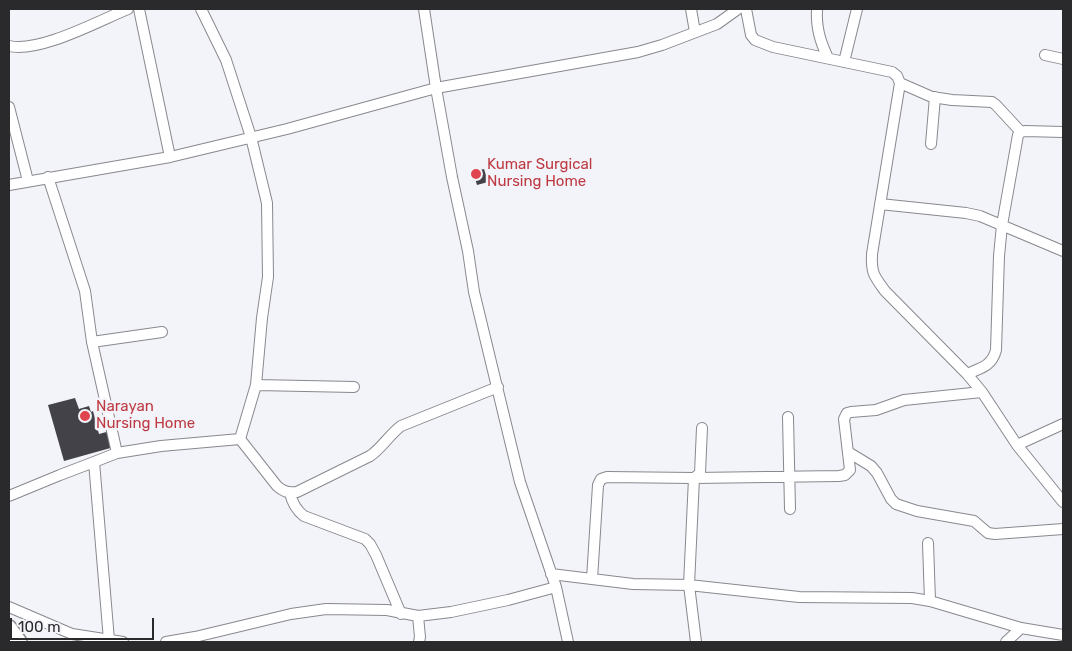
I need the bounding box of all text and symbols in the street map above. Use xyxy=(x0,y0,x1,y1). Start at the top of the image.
place label: Kumar Surgical Nursing Home xyxy=(487,156,592,191)
marker: Kumar Surgical Nursing Home xyxy=(469,167,483,181)
place label: Narayan Nursing Home xyxy=(96,398,195,433)
marker: Narayan Nursing Home xyxy=(78,409,92,423)
scale bar xyxy=(12,608,156,640)
text: 100 m xyxy=(18,618,60,636)

